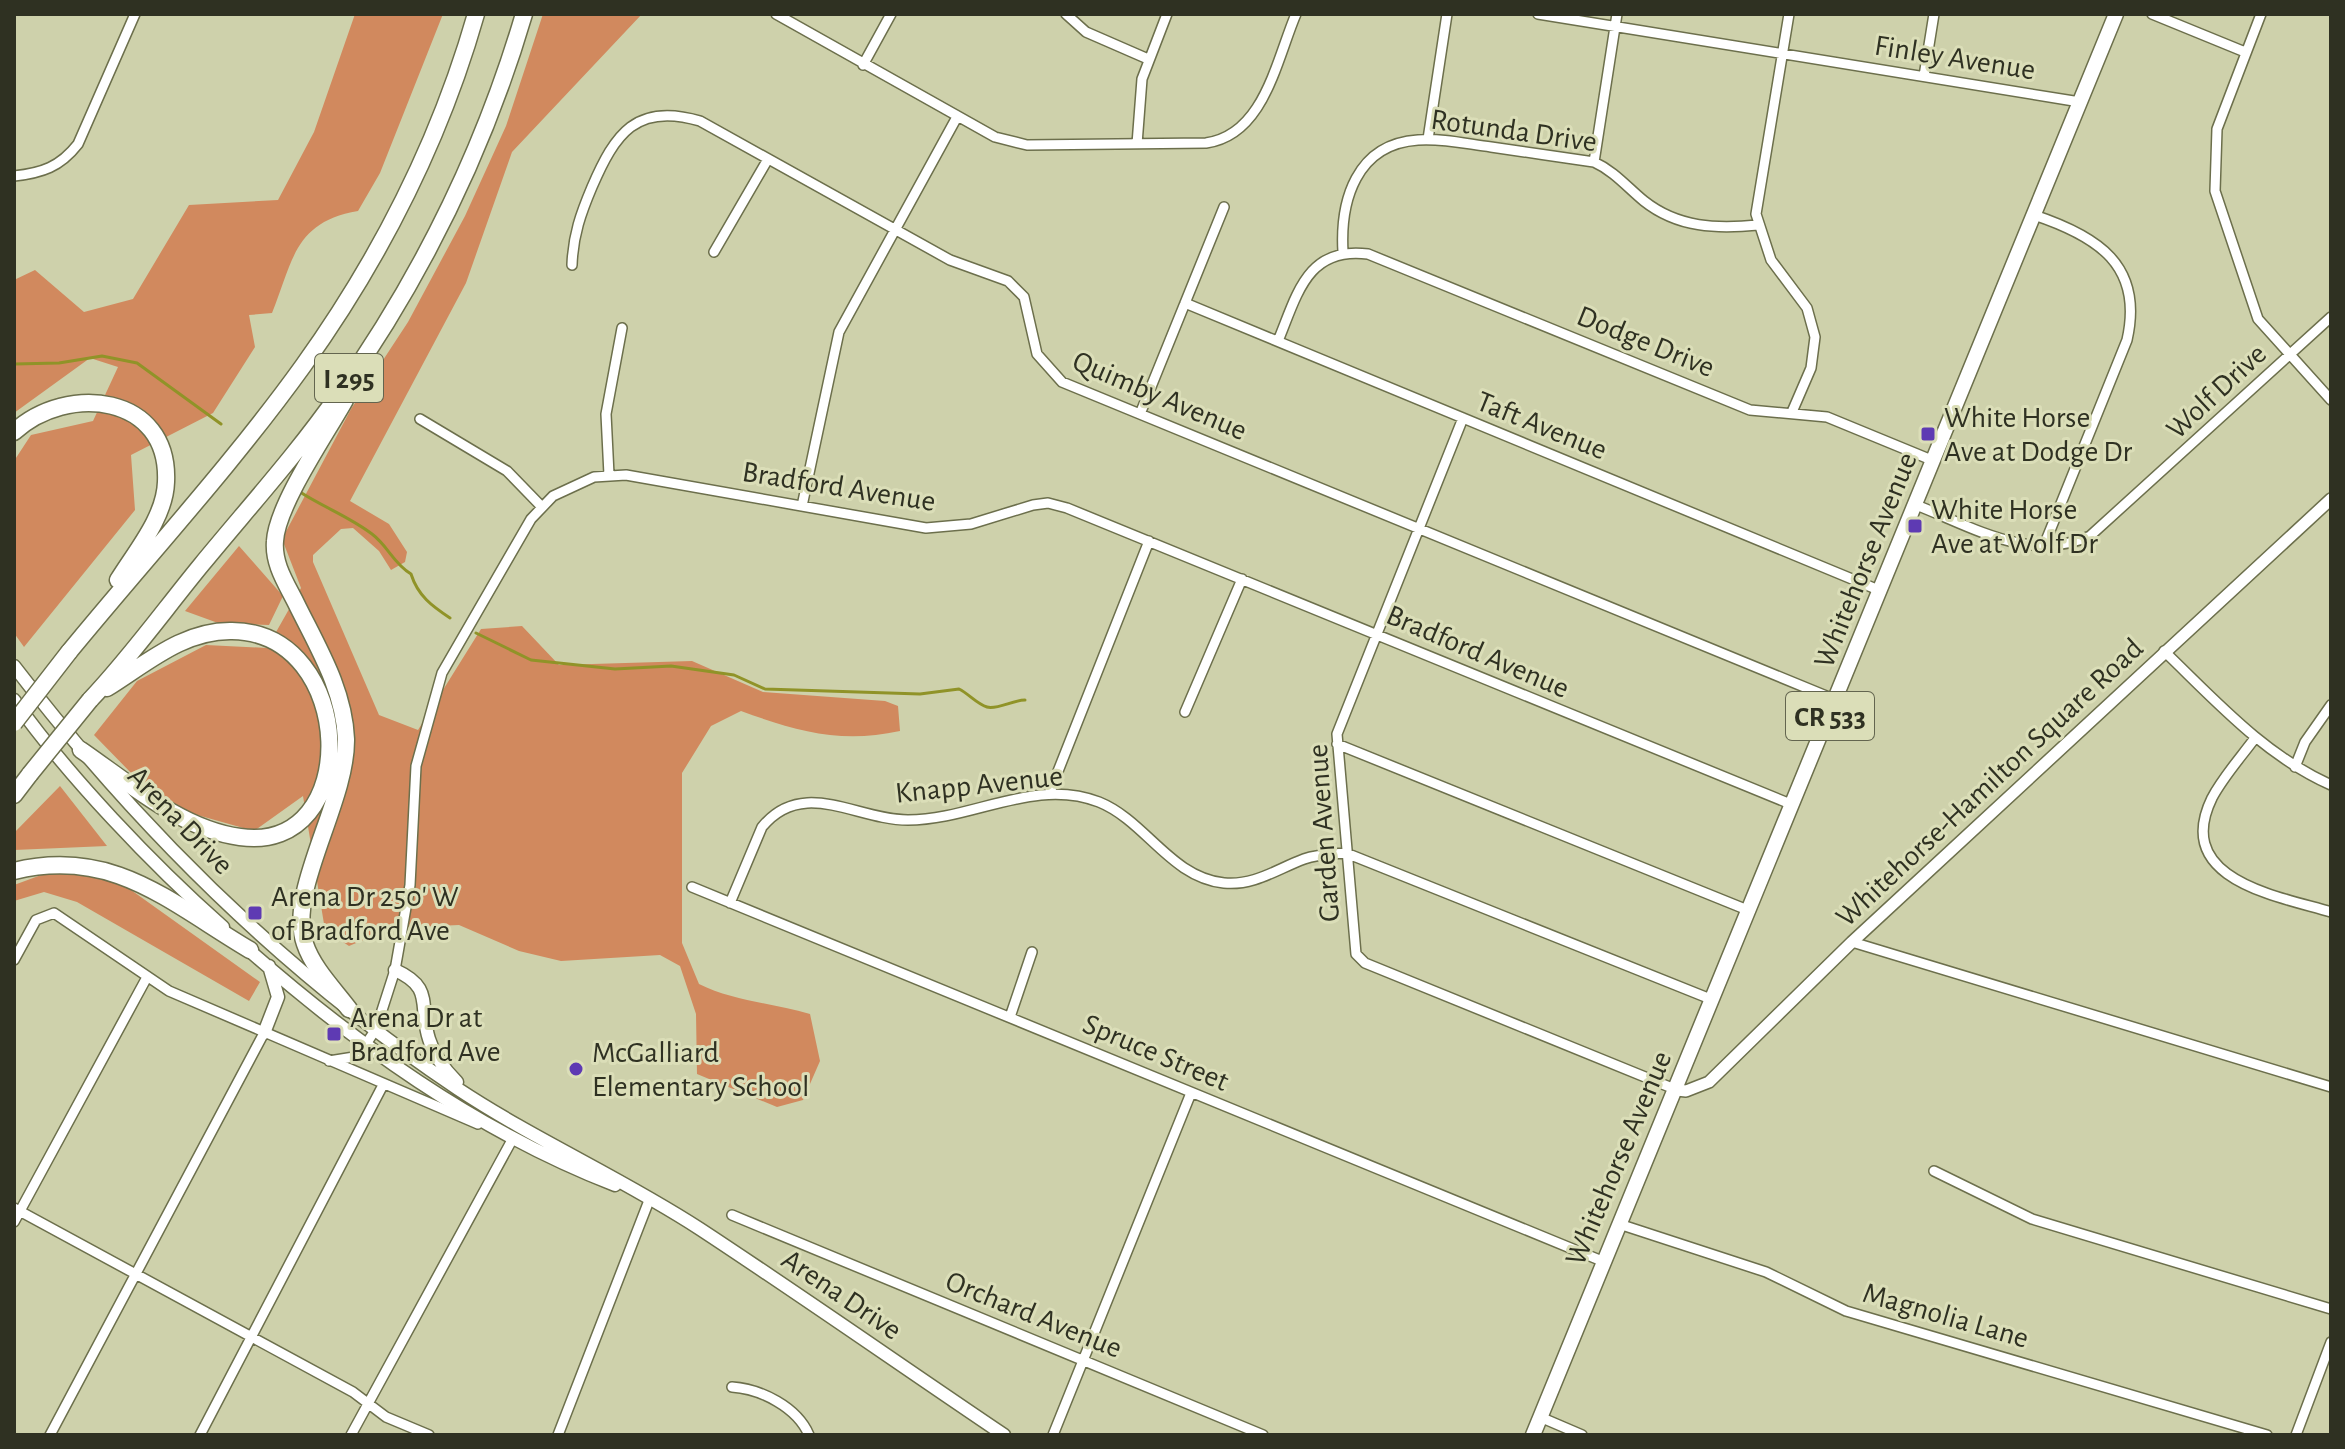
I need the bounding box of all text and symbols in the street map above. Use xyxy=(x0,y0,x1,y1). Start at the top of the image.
street label: Finley Avenue xyxy=(1872,30,2037,85)
street label: Rotunda Drive xyxy=(1429,105,1599,157)
street label: Dodge Drive xyxy=(1573,301,1719,383)
street label: Wolf Drive xyxy=(2161,338,2272,445)
street label: Quimby Avenue xyxy=(1068,346,1251,446)
road number: I 295 xyxy=(315,354,383,402)
street label: Taft Avenue xyxy=(1472,386,1611,466)
place label: White Horse Ave at Dodge Dr xyxy=(1944,403,2133,467)
marker: White Horse Ave at Dodge Dr xyxy=(1919,425,1937,443)
street label: Whitehorse Avenue xyxy=(1809,448,1923,672)
street label: Bradford Avenue xyxy=(740,457,938,517)
place label: White Horse Ave at Wolf Dr xyxy=(1931,495,2098,559)
marker: White Horse Ave at Wolf Dr xyxy=(1906,517,1924,535)
street label: Bradford Avenue xyxy=(1382,600,1573,704)
street label: Whitehorse-Hamilton Square Road xyxy=(1831,633,2149,933)
road number: CR 533 xyxy=(1786,692,1874,740)
street label: Garden Avenue xyxy=(1303,743,1345,923)
street label: Arena Drive xyxy=(122,761,239,880)
street label: Knapp Avenue xyxy=(894,761,1064,809)
place label: Arena Dr 250' W of Bradford Ave xyxy=(271,882,459,946)
marker: Arena Dr 250' W of Bradford Ave xyxy=(246,904,264,922)
place label: Arena Dr at Bradford Ave xyxy=(350,1003,501,1067)
street label: Spruce Street xyxy=(1078,1009,1233,1097)
marker: Arena Dr at Bradford Ave xyxy=(325,1025,343,1043)
place label: McGalliard Elementary School xyxy=(592,1038,810,1102)
street label: Whitehorse Avenue xyxy=(1560,1047,1678,1270)
marker: McGalliard Elementary School xyxy=(567,1060,585,1078)
street label: Arena Drive xyxy=(776,1244,907,1346)
street label: Orchard Avenue xyxy=(941,1266,1126,1364)
street label: Magnolia Lane xyxy=(1859,1278,2032,1354)

